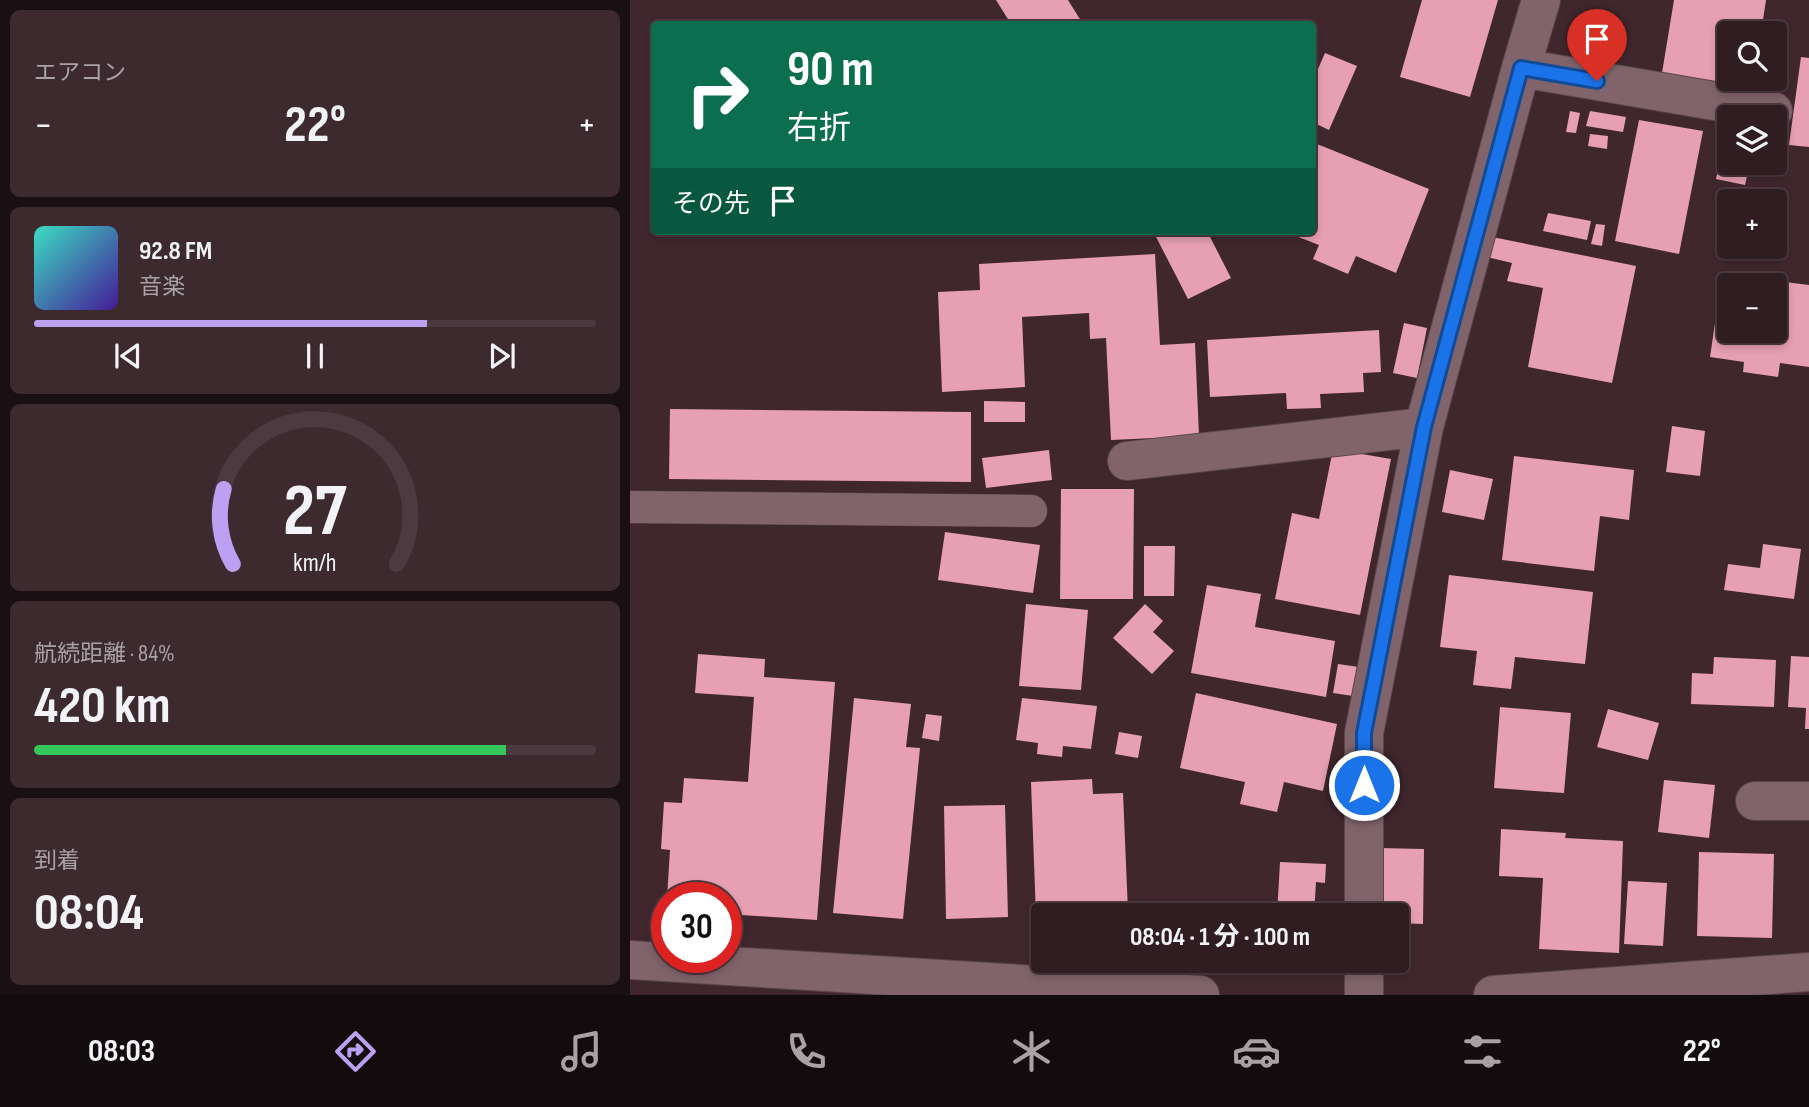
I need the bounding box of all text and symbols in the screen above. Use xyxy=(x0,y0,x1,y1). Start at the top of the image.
pin xyxy=(1567,9,1627,81)
icon: arrive xyxy=(1578,20,1616,58)
map controls xyxy=(1717,21,1787,343)
button: search xyxy=(1717,21,1787,91)
text: 90 m xyxy=(787,41,874,100)
icon: right xyxy=(672,49,763,140)
text: エアコン xyxy=(34,59,126,87)
text: 22° xyxy=(284,94,346,157)
text: − xyxy=(34,103,53,148)
text: + xyxy=(577,103,596,148)
button: layers xyxy=(1717,105,1787,175)
text: 右折 xyxy=(787,109,851,148)
icon: arrive xyxy=(764,182,802,220)
text: その先 xyxy=(672,189,750,220)
button: + xyxy=(1717,189,1787,259)
text: 92.8 FM xyxy=(139,236,212,267)
text: 音楽 xyxy=(139,273,185,301)
button: − xyxy=(1717,273,1787,343)
icon: previous xyxy=(109,337,147,375)
icon: pause xyxy=(296,337,334,375)
icon: next xyxy=(483,337,521,375)
text: 27 xyxy=(283,468,347,556)
text: km/h xyxy=(293,547,337,578)
text: 航続距離 · 84% xyxy=(34,640,175,668)
text: 420 km xyxy=(34,675,170,738)
position arrow xyxy=(1327,748,1401,822)
text: 到着 xyxy=(34,847,80,875)
text: 08:04 xyxy=(34,882,144,945)
speed limit sign: 30 xyxy=(651,882,742,973)
text: 08:04 · 1 分 · 100 m xyxy=(1130,922,1310,953)
icon: directions xyxy=(331,1027,380,1076)
icon: music xyxy=(557,1027,606,1076)
icon: phone xyxy=(782,1027,831,1076)
icon: climate xyxy=(1007,1027,1056,1076)
icon: car xyxy=(1232,1027,1281,1076)
icon: filters xyxy=(1458,1027,1507,1076)
text: 08:03 xyxy=(88,1032,155,1071)
text: 22° xyxy=(1683,1032,1721,1071)

